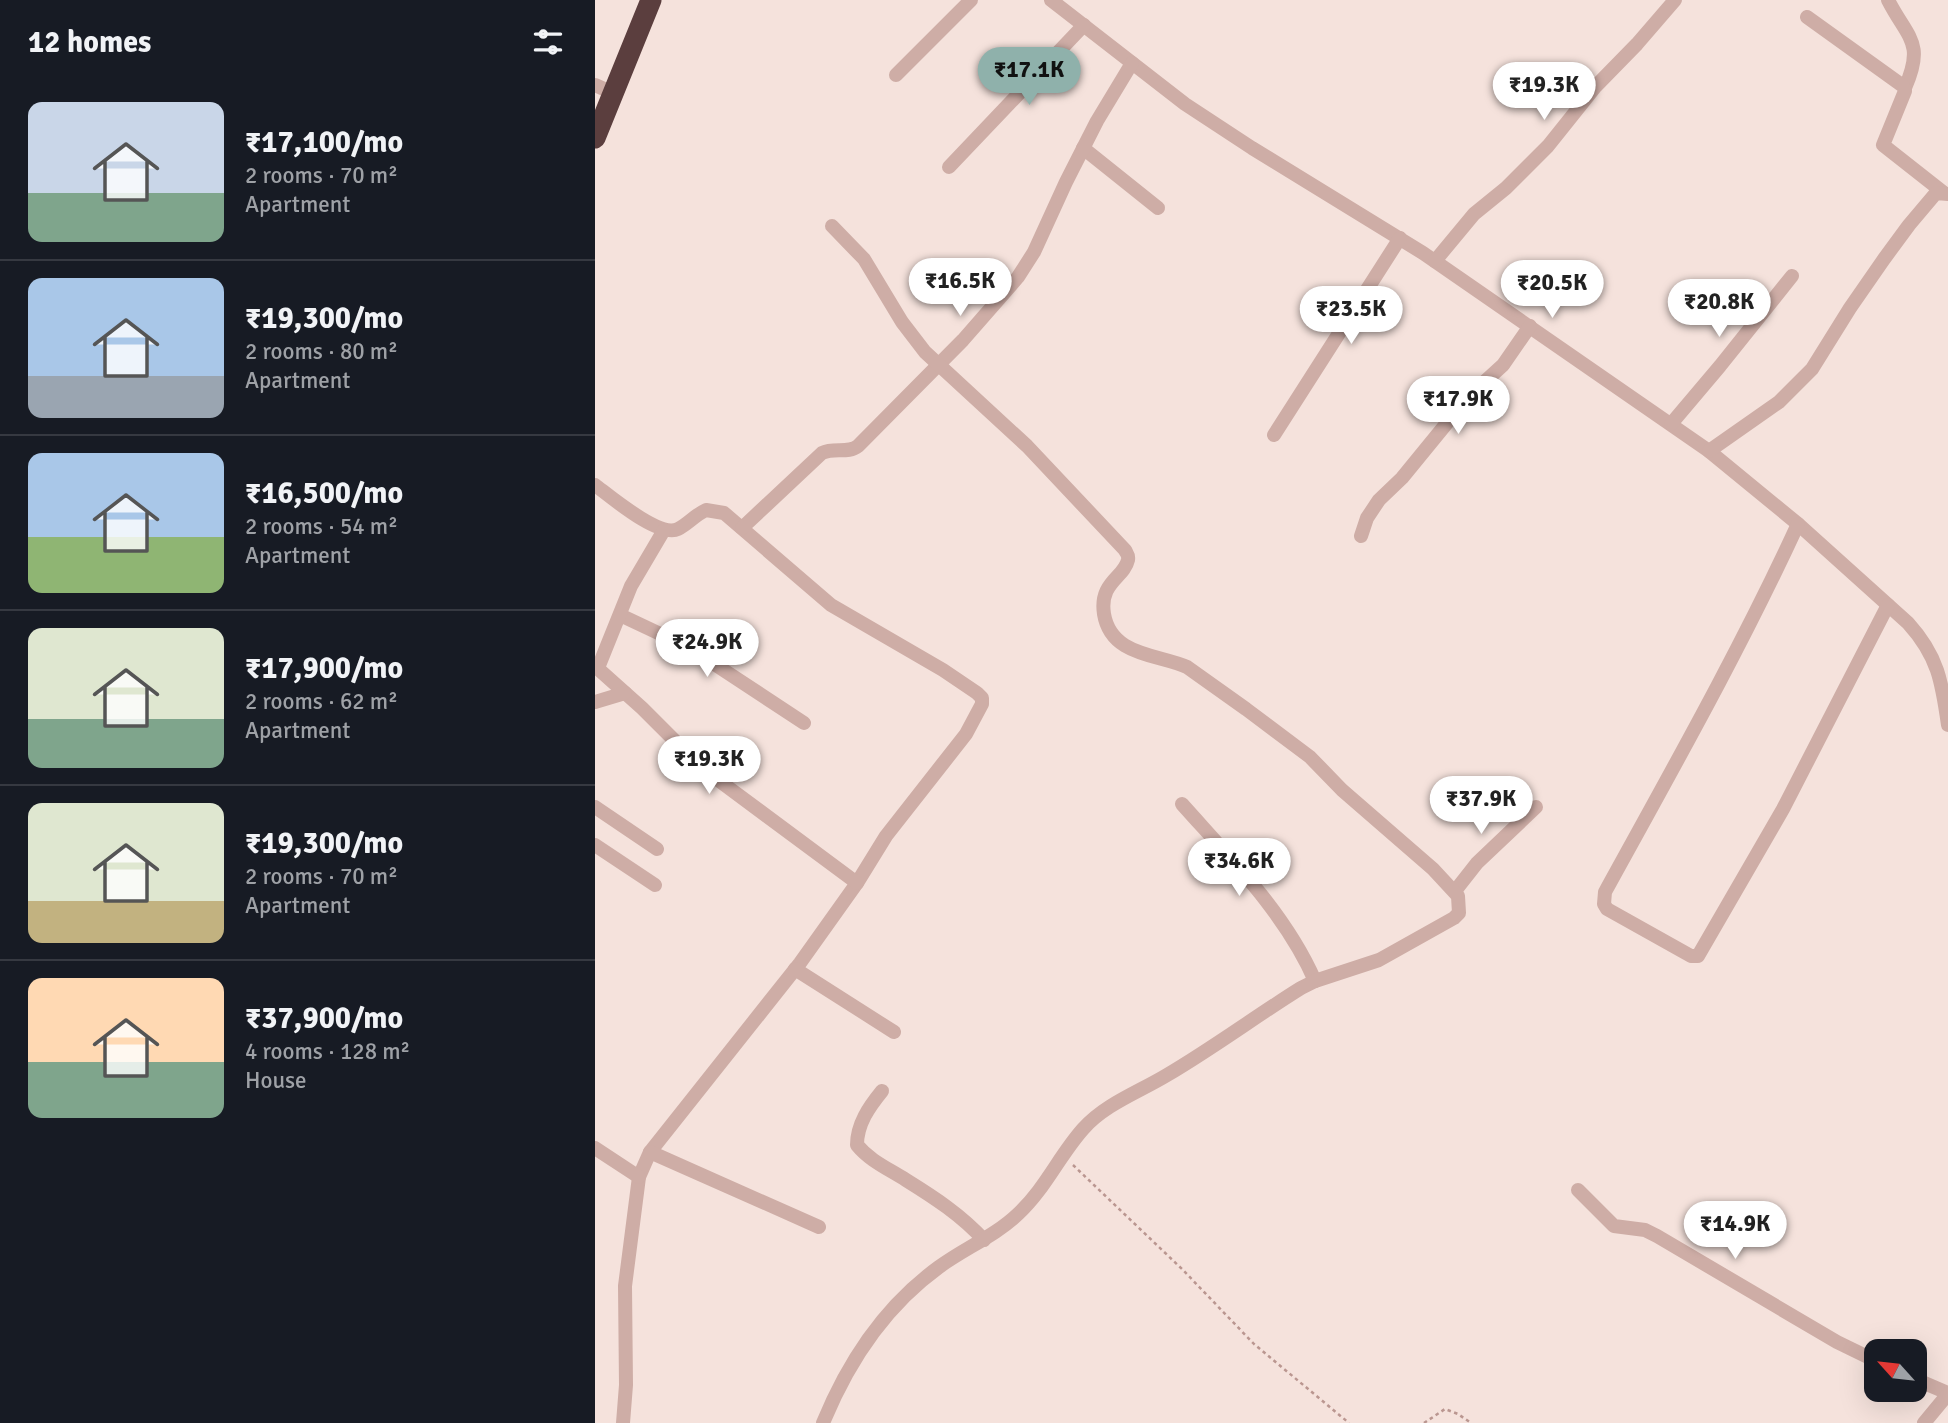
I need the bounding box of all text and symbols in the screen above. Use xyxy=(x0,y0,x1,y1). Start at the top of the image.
icon: filters xyxy=(529,23,567,61)
text: 12 homes xyxy=(28,24,151,61)
pin: ₹17.1K xyxy=(972,48,1086,107)
text: ₹17.1K xyxy=(994,55,1064,84)
pin: ₹19.3K xyxy=(1487,62,1601,122)
text: ₹19.3K xyxy=(1509,70,1579,99)
text: ₹17,100/mo xyxy=(245,124,403,161)
icon: home xyxy=(84,130,168,214)
text: 2 rooms · 70 m² xyxy=(245,161,398,190)
text: Apartment xyxy=(245,190,350,219)
pin: ₹16.5K xyxy=(903,258,1017,318)
pin: ₹20.5K xyxy=(1495,260,1609,320)
text: ₹16.5K xyxy=(925,266,995,295)
text: ₹20.5K xyxy=(1517,268,1587,297)
pin: ₹20.8K xyxy=(1662,280,1776,339)
pin: ₹23.5K xyxy=(1294,286,1408,346)
text: ₹20.8K xyxy=(1684,287,1754,316)
text: ₹23.5K xyxy=(1316,294,1386,323)
text: ₹19,300/mo xyxy=(245,300,403,337)
icon: home xyxy=(84,306,168,390)
text: 2 rooms · 80 m² xyxy=(245,337,398,366)
text: Apartment xyxy=(245,366,350,395)
pin: ₹17.9K xyxy=(1401,376,1515,436)
text: ₹17.9K xyxy=(1423,384,1493,413)
text: ₹16,500/mo xyxy=(245,475,403,512)
icon: home xyxy=(84,481,168,565)
text: 2 rooms · 54 m² xyxy=(245,512,398,541)
text: Apartment xyxy=(245,541,350,570)
pin: ₹24.9K xyxy=(650,620,764,679)
text: ₹24.9K xyxy=(672,627,742,656)
text: ₹17,900/mo xyxy=(245,650,403,687)
icon: home xyxy=(84,656,168,740)
text: 2 rooms · 62 m² xyxy=(245,687,398,716)
text: Apartment xyxy=(245,716,350,745)
pin: ₹19.3K xyxy=(652,736,766,796)
text: ₹19.3K xyxy=(674,744,744,773)
pin: ₹37.9K xyxy=(1424,776,1538,836)
text: ₹37.9K xyxy=(1446,784,1516,813)
text: ₹19,300/mo xyxy=(245,825,403,862)
icon: home xyxy=(84,831,168,915)
pin: ₹34.6K xyxy=(1182,838,1296,898)
text: ₹34.6K xyxy=(1204,846,1274,875)
text: 2 rooms · 70 m² xyxy=(245,862,398,891)
text: Apartment xyxy=(245,891,350,920)
text: ₹37,900/mo xyxy=(245,1000,403,1037)
icon: home xyxy=(84,1006,168,1090)
text: 4 rooms · 128 m² xyxy=(245,1037,410,1066)
text: House xyxy=(245,1066,307,1095)
pin: ₹14.9K xyxy=(1678,1202,1792,1261)
text: ₹14.9K xyxy=(1700,1209,1770,1238)
north arrow xyxy=(1864,1339,1927,1402)
map controls xyxy=(1864,1339,1927,1402)

